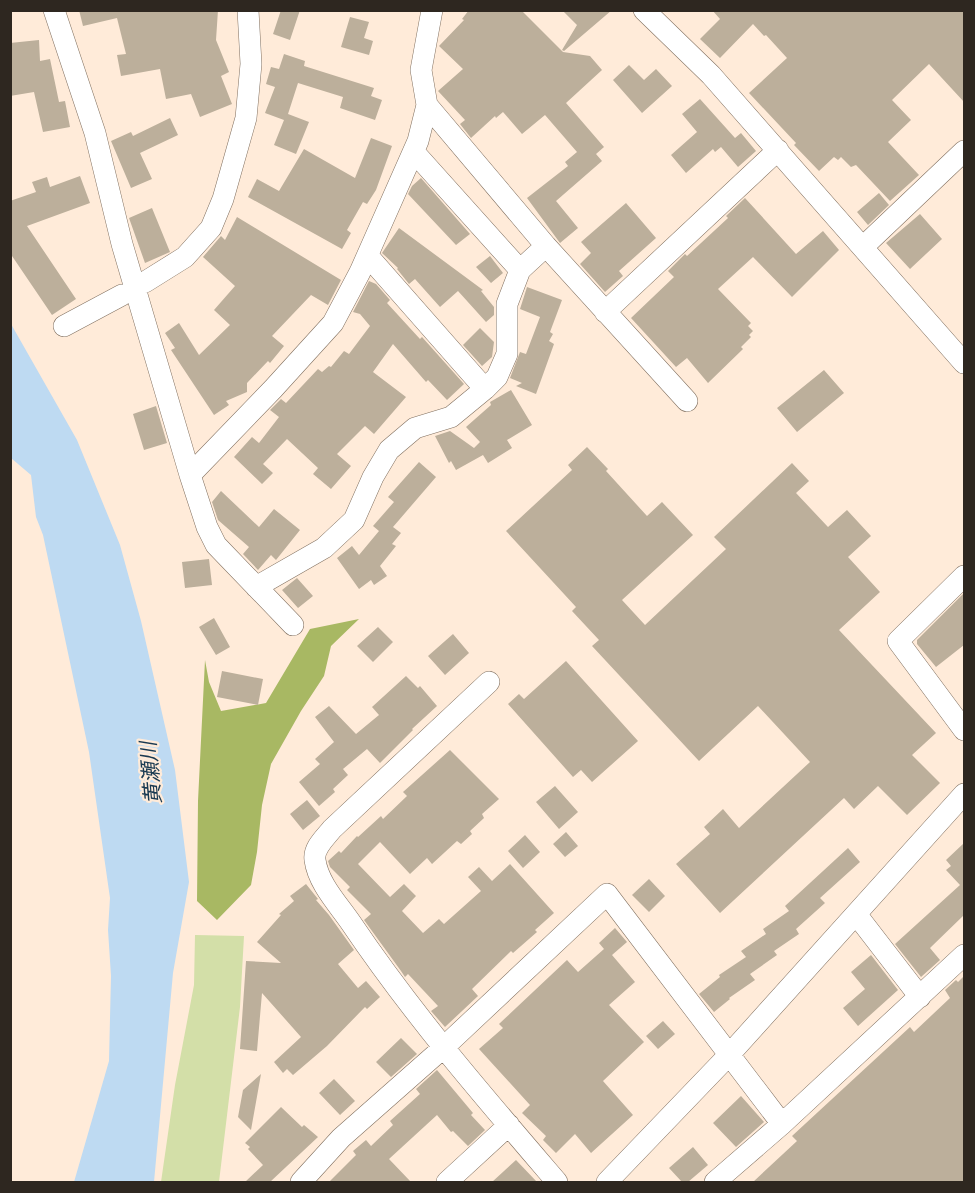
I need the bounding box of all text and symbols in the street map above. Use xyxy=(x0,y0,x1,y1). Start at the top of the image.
water label: 黄瀬川 xyxy=(133,738,169,806)

